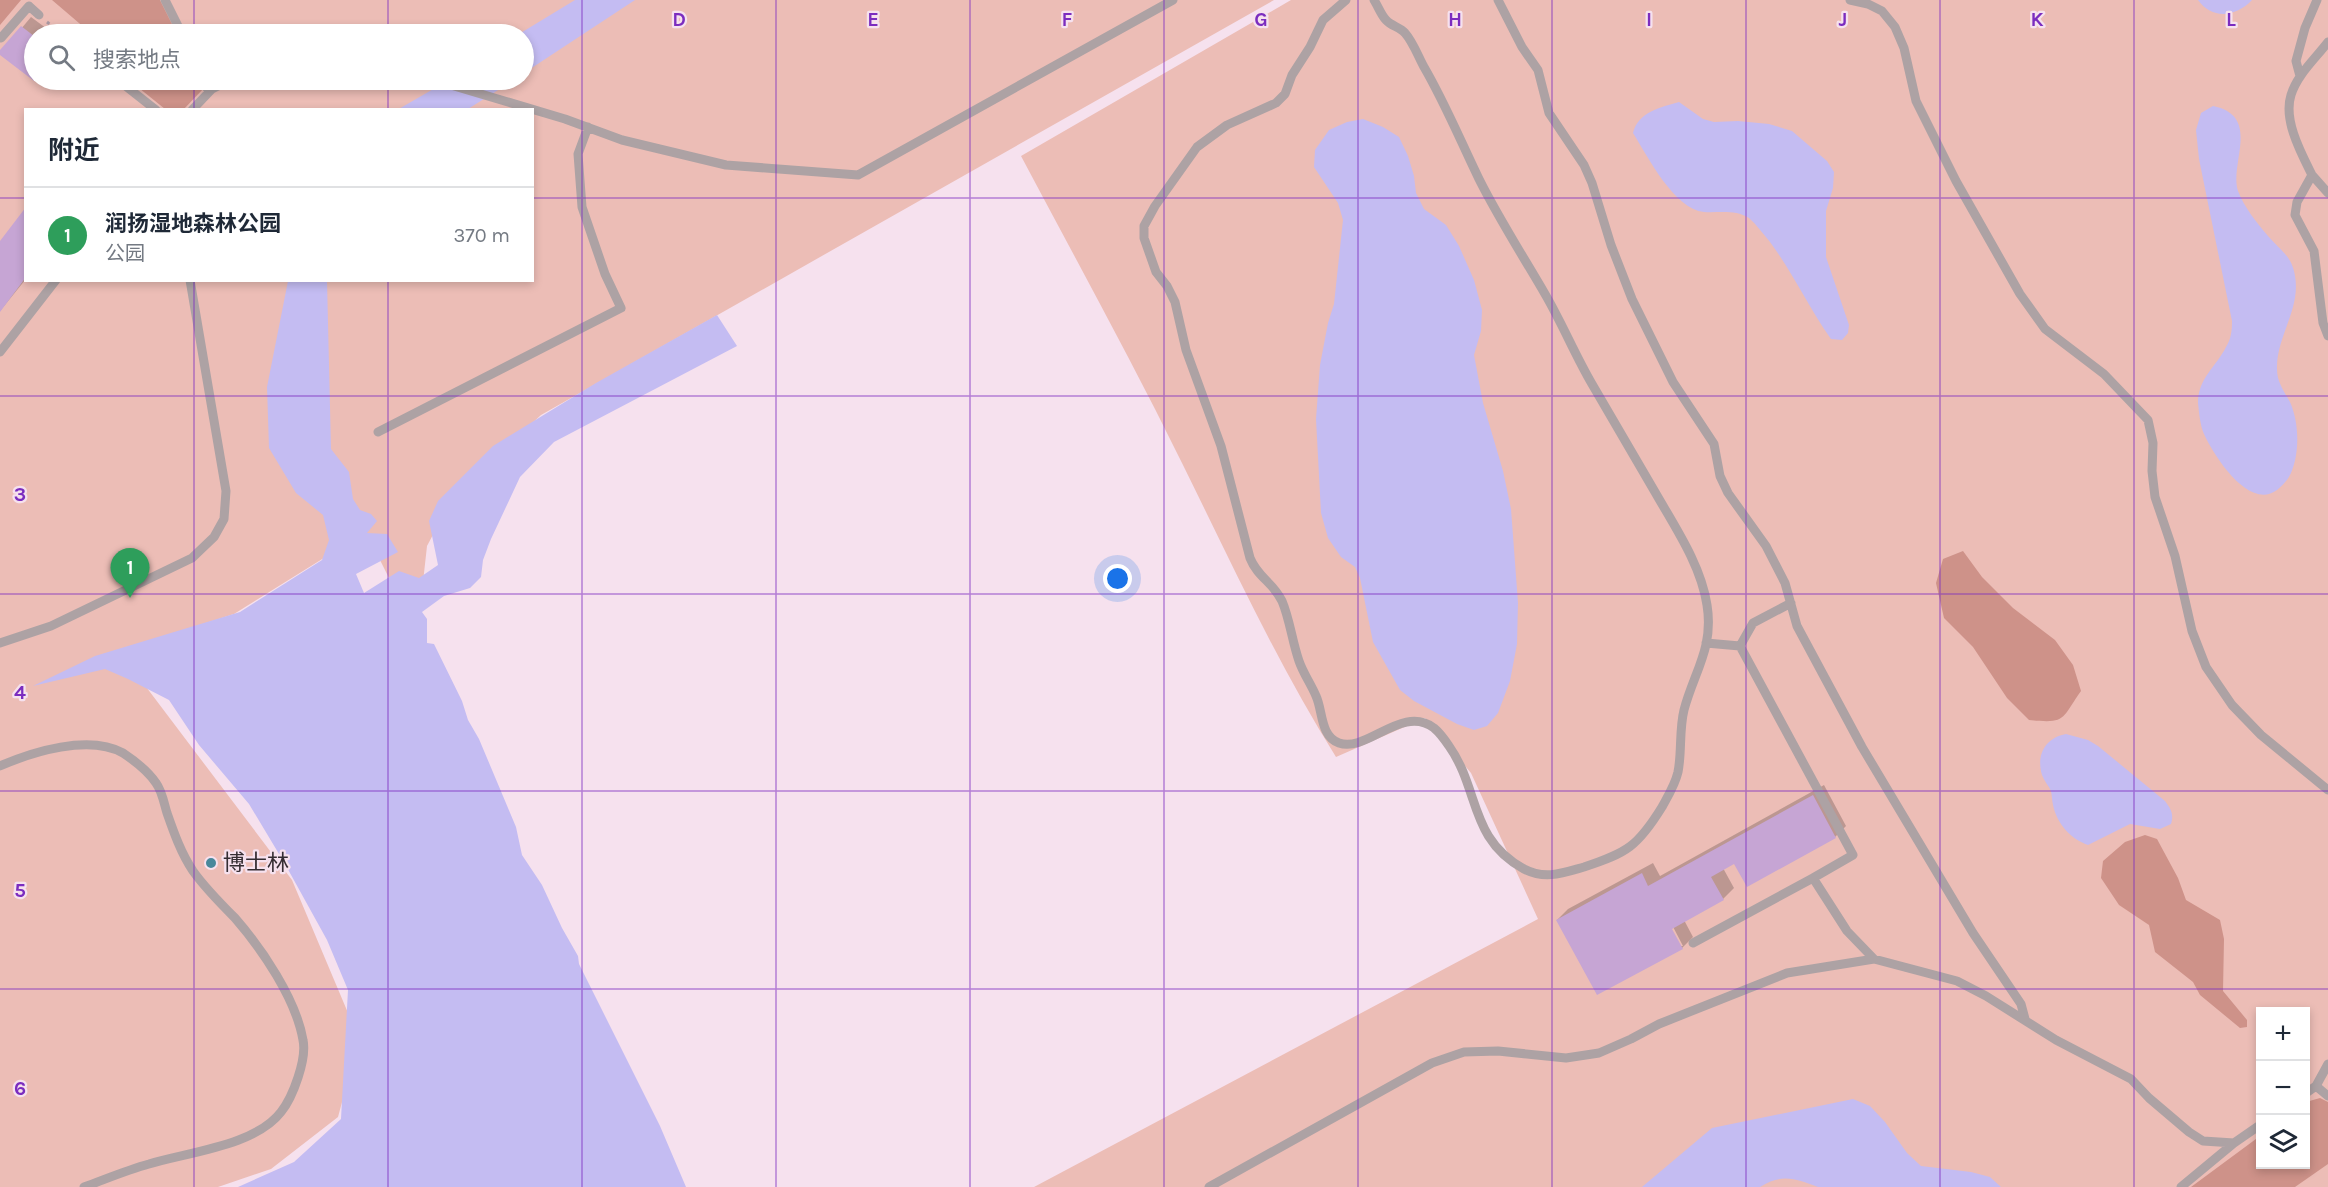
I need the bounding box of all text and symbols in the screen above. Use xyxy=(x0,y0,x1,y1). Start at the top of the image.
text: D xyxy=(672,8,686,31)
text: E xyxy=(867,8,879,31)
text: F xyxy=(1062,8,1073,31)
text: G xyxy=(1254,8,1268,31)
text: H xyxy=(1448,8,1462,31)
text: I xyxy=(1646,8,1652,31)
text: J xyxy=(1839,8,1847,31)
text: K xyxy=(2030,8,2044,31)
text: L xyxy=(2226,8,2236,31)
search box xyxy=(24,24,534,90)
icon: search xyxy=(45,41,78,74)
text: 搜索地点 xyxy=(93,47,181,73)
text: 附近 xyxy=(48,135,100,166)
text: 润扬湿地森林公园 xyxy=(105,211,281,237)
text: 1 xyxy=(64,224,71,247)
text: 370 m xyxy=(453,224,510,247)
text: 公园 xyxy=(105,242,145,265)
text: 3 xyxy=(14,483,26,506)
pin: 1 xyxy=(110,548,150,598)
your location xyxy=(1103,564,1132,593)
text: 4 xyxy=(14,681,26,704)
place label: 博士林 xyxy=(223,850,289,876)
marker: 博士林 xyxy=(204,856,218,870)
text: 5 xyxy=(14,879,26,902)
map controls xyxy=(2256,1007,2310,1169)
button: + xyxy=(2256,1007,2310,1061)
button: − xyxy=(2256,1061,2310,1115)
text: 6 xyxy=(14,1077,26,1100)
button: layers xyxy=(2256,1115,2310,1169)

